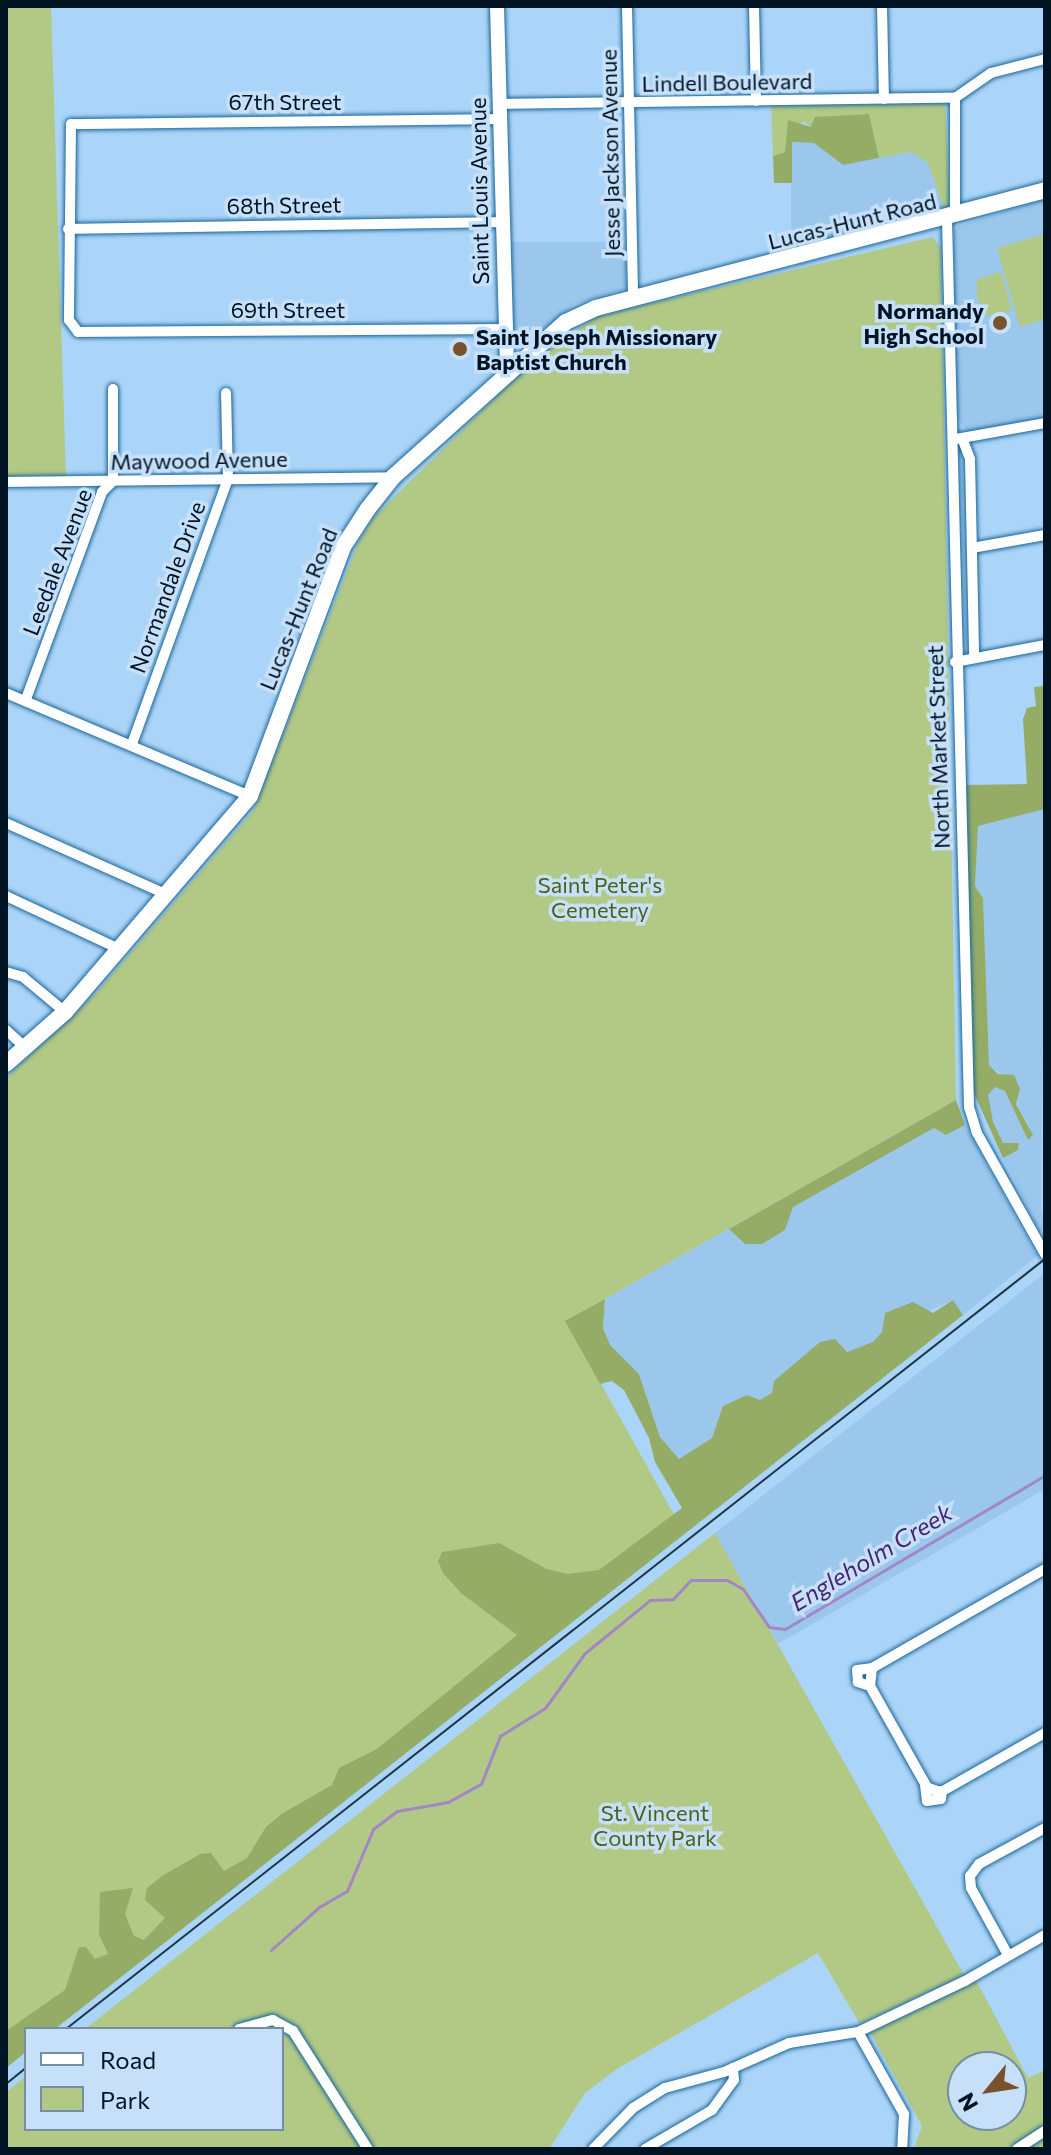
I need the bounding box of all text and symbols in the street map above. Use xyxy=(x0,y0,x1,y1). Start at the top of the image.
street label: Jesse Jackson Avenue xyxy=(595,49,625,257)
street label: Lindell Boulevard xyxy=(641,67,813,97)
street label: 67th Street xyxy=(229,89,341,115)
street label: Saint Louis Avenue xyxy=(464,97,494,285)
street label: Lucas-Hunt Road xyxy=(765,187,939,255)
street label: 68th Street xyxy=(226,191,342,219)
street label: 69th Street xyxy=(231,297,345,323)
place label: Normandy High School xyxy=(863,297,984,348)
marker: Normandy High School xyxy=(991,314,1009,332)
place label: Saint Joseph Missionary Baptist Church xyxy=(476,323,717,374)
marker: Saint Joseph Missionary Baptist Church xyxy=(451,340,469,358)
street label: Maywood Avenue xyxy=(110,445,288,475)
street label: Leedale Avenue xyxy=(17,485,97,639)
street label: Normandale Drive xyxy=(124,498,210,676)
street label: Lucas-Hunt Road xyxy=(253,524,343,694)
street label: North Market Street xyxy=(921,645,955,849)
park label: Saint Peter's Cemetery xyxy=(538,871,662,922)
water label: Engleholm Creek xyxy=(785,1497,957,1617)
park label: St. Vincent County Park xyxy=(593,1799,717,1850)
legend xyxy=(24,2027,284,2131)
text: Road xyxy=(100,2045,156,2074)
north arrow xyxy=(947,2051,1027,2131)
text: Park xyxy=(100,2085,150,2114)
text: N xyxy=(952,2088,983,2116)

